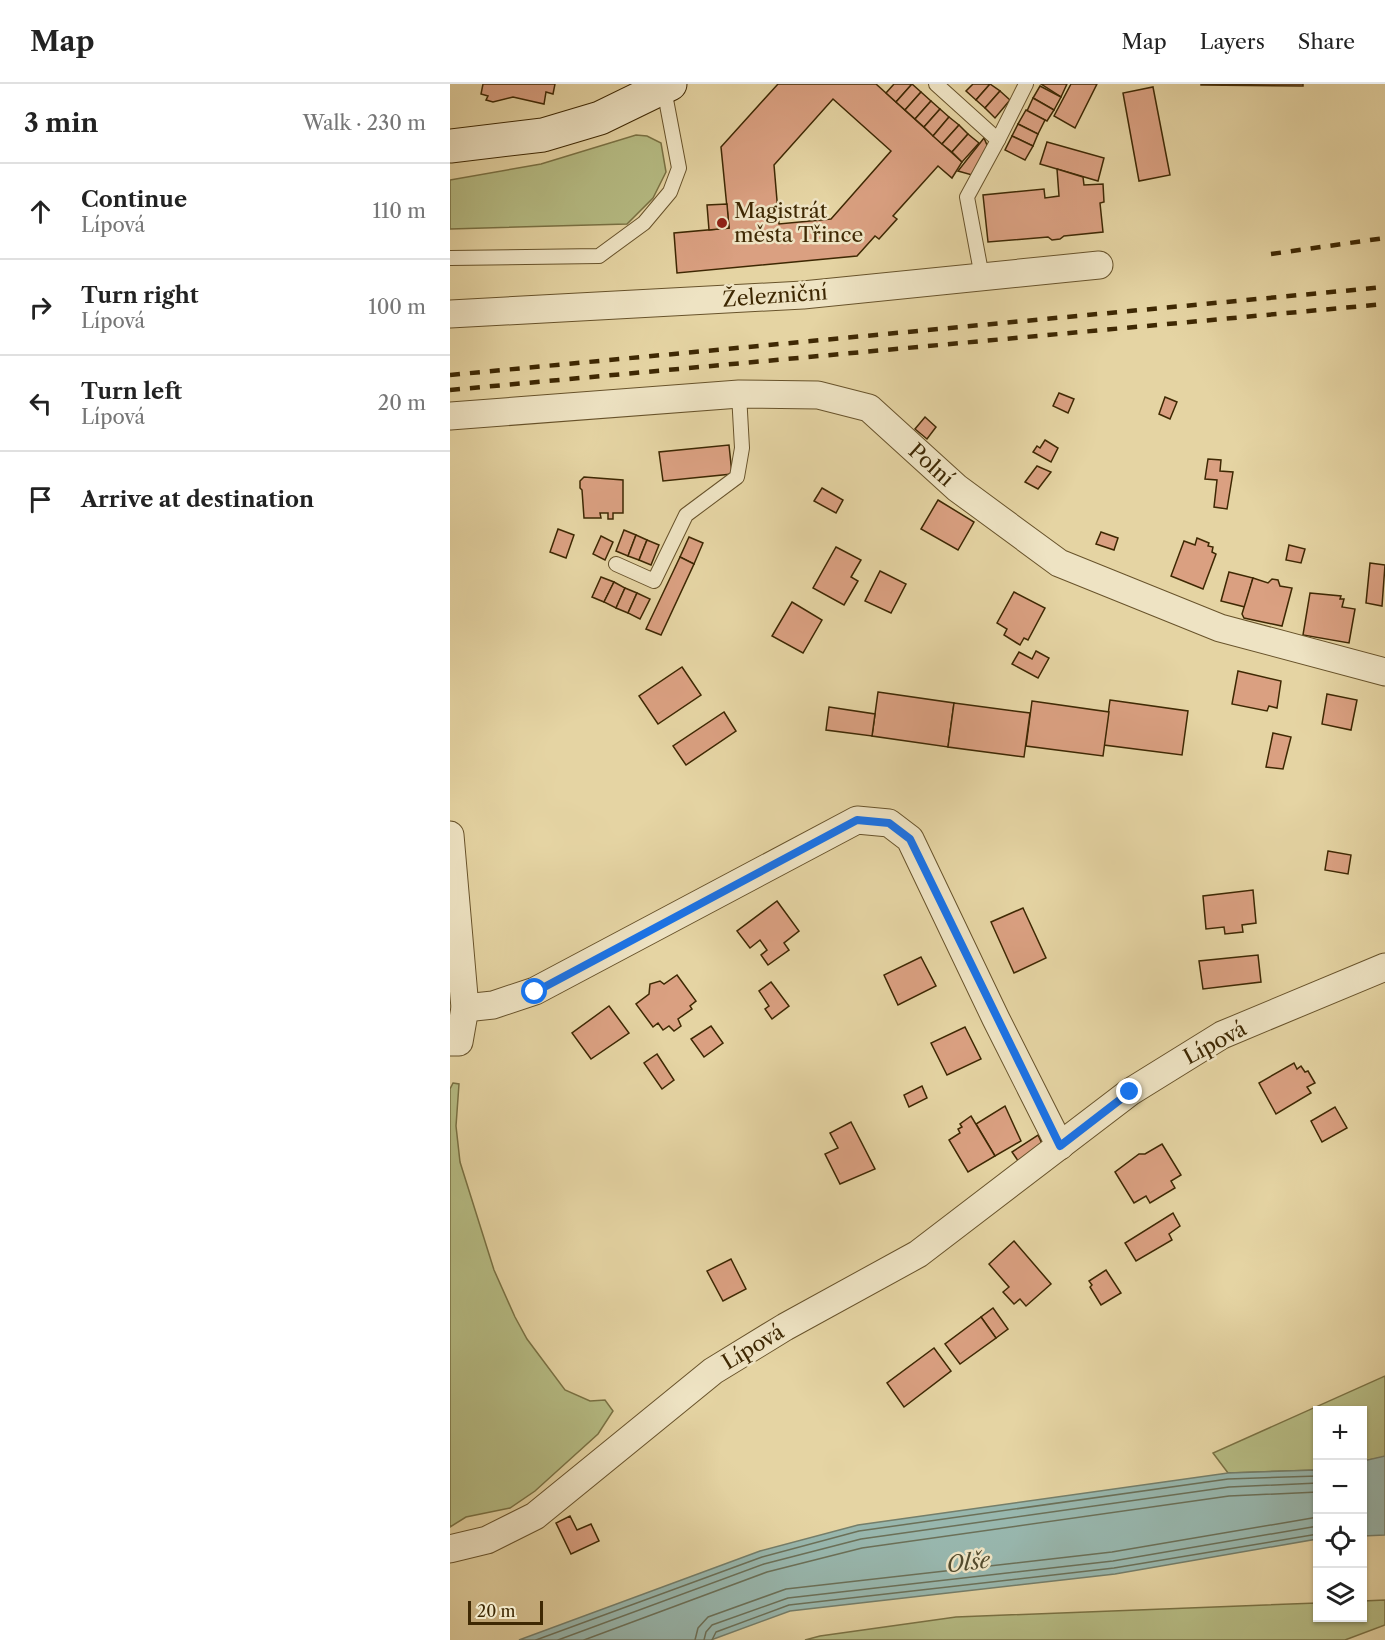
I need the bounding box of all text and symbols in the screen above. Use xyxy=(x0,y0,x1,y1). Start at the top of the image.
text: Map xyxy=(30,24,94,58)
text: Map xyxy=(1122,29,1167,54)
text: Layers xyxy=(1200,29,1265,54)
text: Share xyxy=(1298,29,1355,54)
text: 3 min xyxy=(24,107,98,139)
text: Walk · 230 m xyxy=(303,111,426,135)
text: Continue xyxy=(81,186,187,213)
icon: ahead xyxy=(24,195,57,228)
place label: Magistrát města Třince xyxy=(734,198,863,247)
text: 110 m xyxy=(373,199,426,223)
text: Lípová xyxy=(81,213,145,237)
marker: Magistrát města Třince xyxy=(715,216,729,230)
street label: Železniční xyxy=(722,279,828,312)
text: Turn right xyxy=(81,282,199,309)
icon: right xyxy=(24,291,57,324)
text: 100 m xyxy=(368,295,426,319)
text: Lípová xyxy=(81,309,145,333)
text: Turn left xyxy=(81,378,182,405)
icon: left xyxy=(24,387,57,420)
text: 20 m xyxy=(378,391,426,415)
text: Lípová xyxy=(81,405,145,429)
street label: Polní xyxy=(904,438,959,491)
icon: arrive xyxy=(24,483,57,516)
text: Arrive at destination xyxy=(81,486,314,513)
route start xyxy=(521,978,547,1004)
street label: Lípová xyxy=(1179,1015,1251,1069)
route end xyxy=(1116,1078,1142,1104)
street label: Lípová xyxy=(717,1318,789,1375)
map controls xyxy=(1313,1406,1367,1622)
button: + xyxy=(1313,1406,1367,1460)
button: − xyxy=(1313,1460,1367,1514)
button: locate xyxy=(1313,1514,1367,1568)
water label: Olše xyxy=(945,1546,993,1579)
button: layers xyxy=(1313,1568,1367,1622)
scale bar xyxy=(468,1598,543,1626)
text: 20 m xyxy=(477,1601,516,1621)

